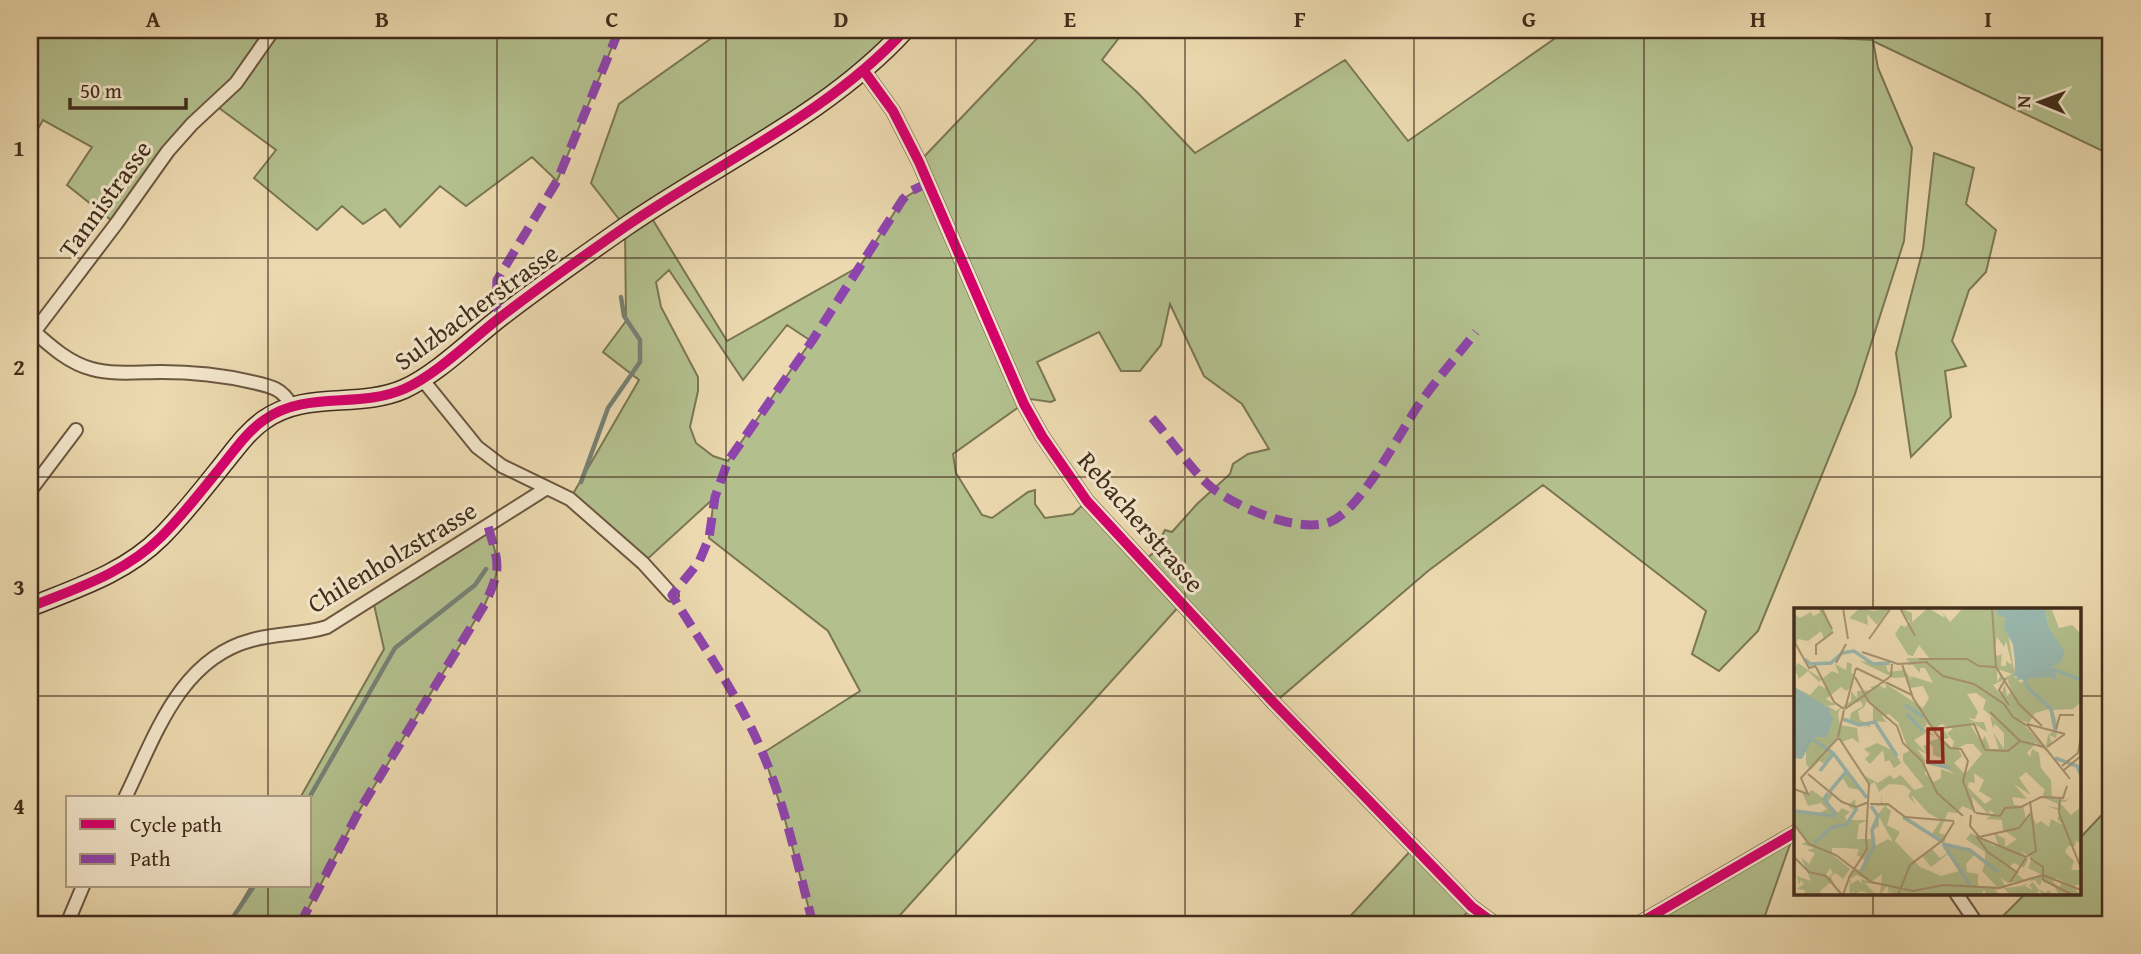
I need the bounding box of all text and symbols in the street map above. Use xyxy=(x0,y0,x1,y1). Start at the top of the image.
text: A xyxy=(146,2,161,35)
text: B xyxy=(375,2,389,35)
text: C xyxy=(605,2,619,35)
text: D xyxy=(834,2,849,35)
text: E xyxy=(1064,2,1076,35)
text: F xyxy=(1294,2,1306,35)
text: G xyxy=(1522,2,1536,35)
text: H xyxy=(1750,2,1766,35)
text: I xyxy=(1984,2,1992,35)
scale bar xyxy=(70,66,186,110)
north arrow xyxy=(2004,66,2074,136)
text: 50 m xyxy=(80,75,122,106)
text: N xyxy=(2009,95,2037,108)
text: 1 xyxy=(13,131,25,164)
street label: Tannistrasse xyxy=(48,132,161,266)
street label: Sulzbacherstrasse xyxy=(385,234,566,380)
text: 2 xyxy=(13,350,25,383)
street label: Rebacherstrasse xyxy=(1069,442,1214,601)
street label: Chilenholzstrasse xyxy=(300,490,484,623)
text: 3 xyxy=(13,570,25,603)
inset map xyxy=(1794,608,2082,894)
text: 4 xyxy=(13,789,25,822)
legend xyxy=(66,796,312,888)
text: Cycle path xyxy=(130,809,222,840)
text: Path xyxy=(130,843,171,874)

